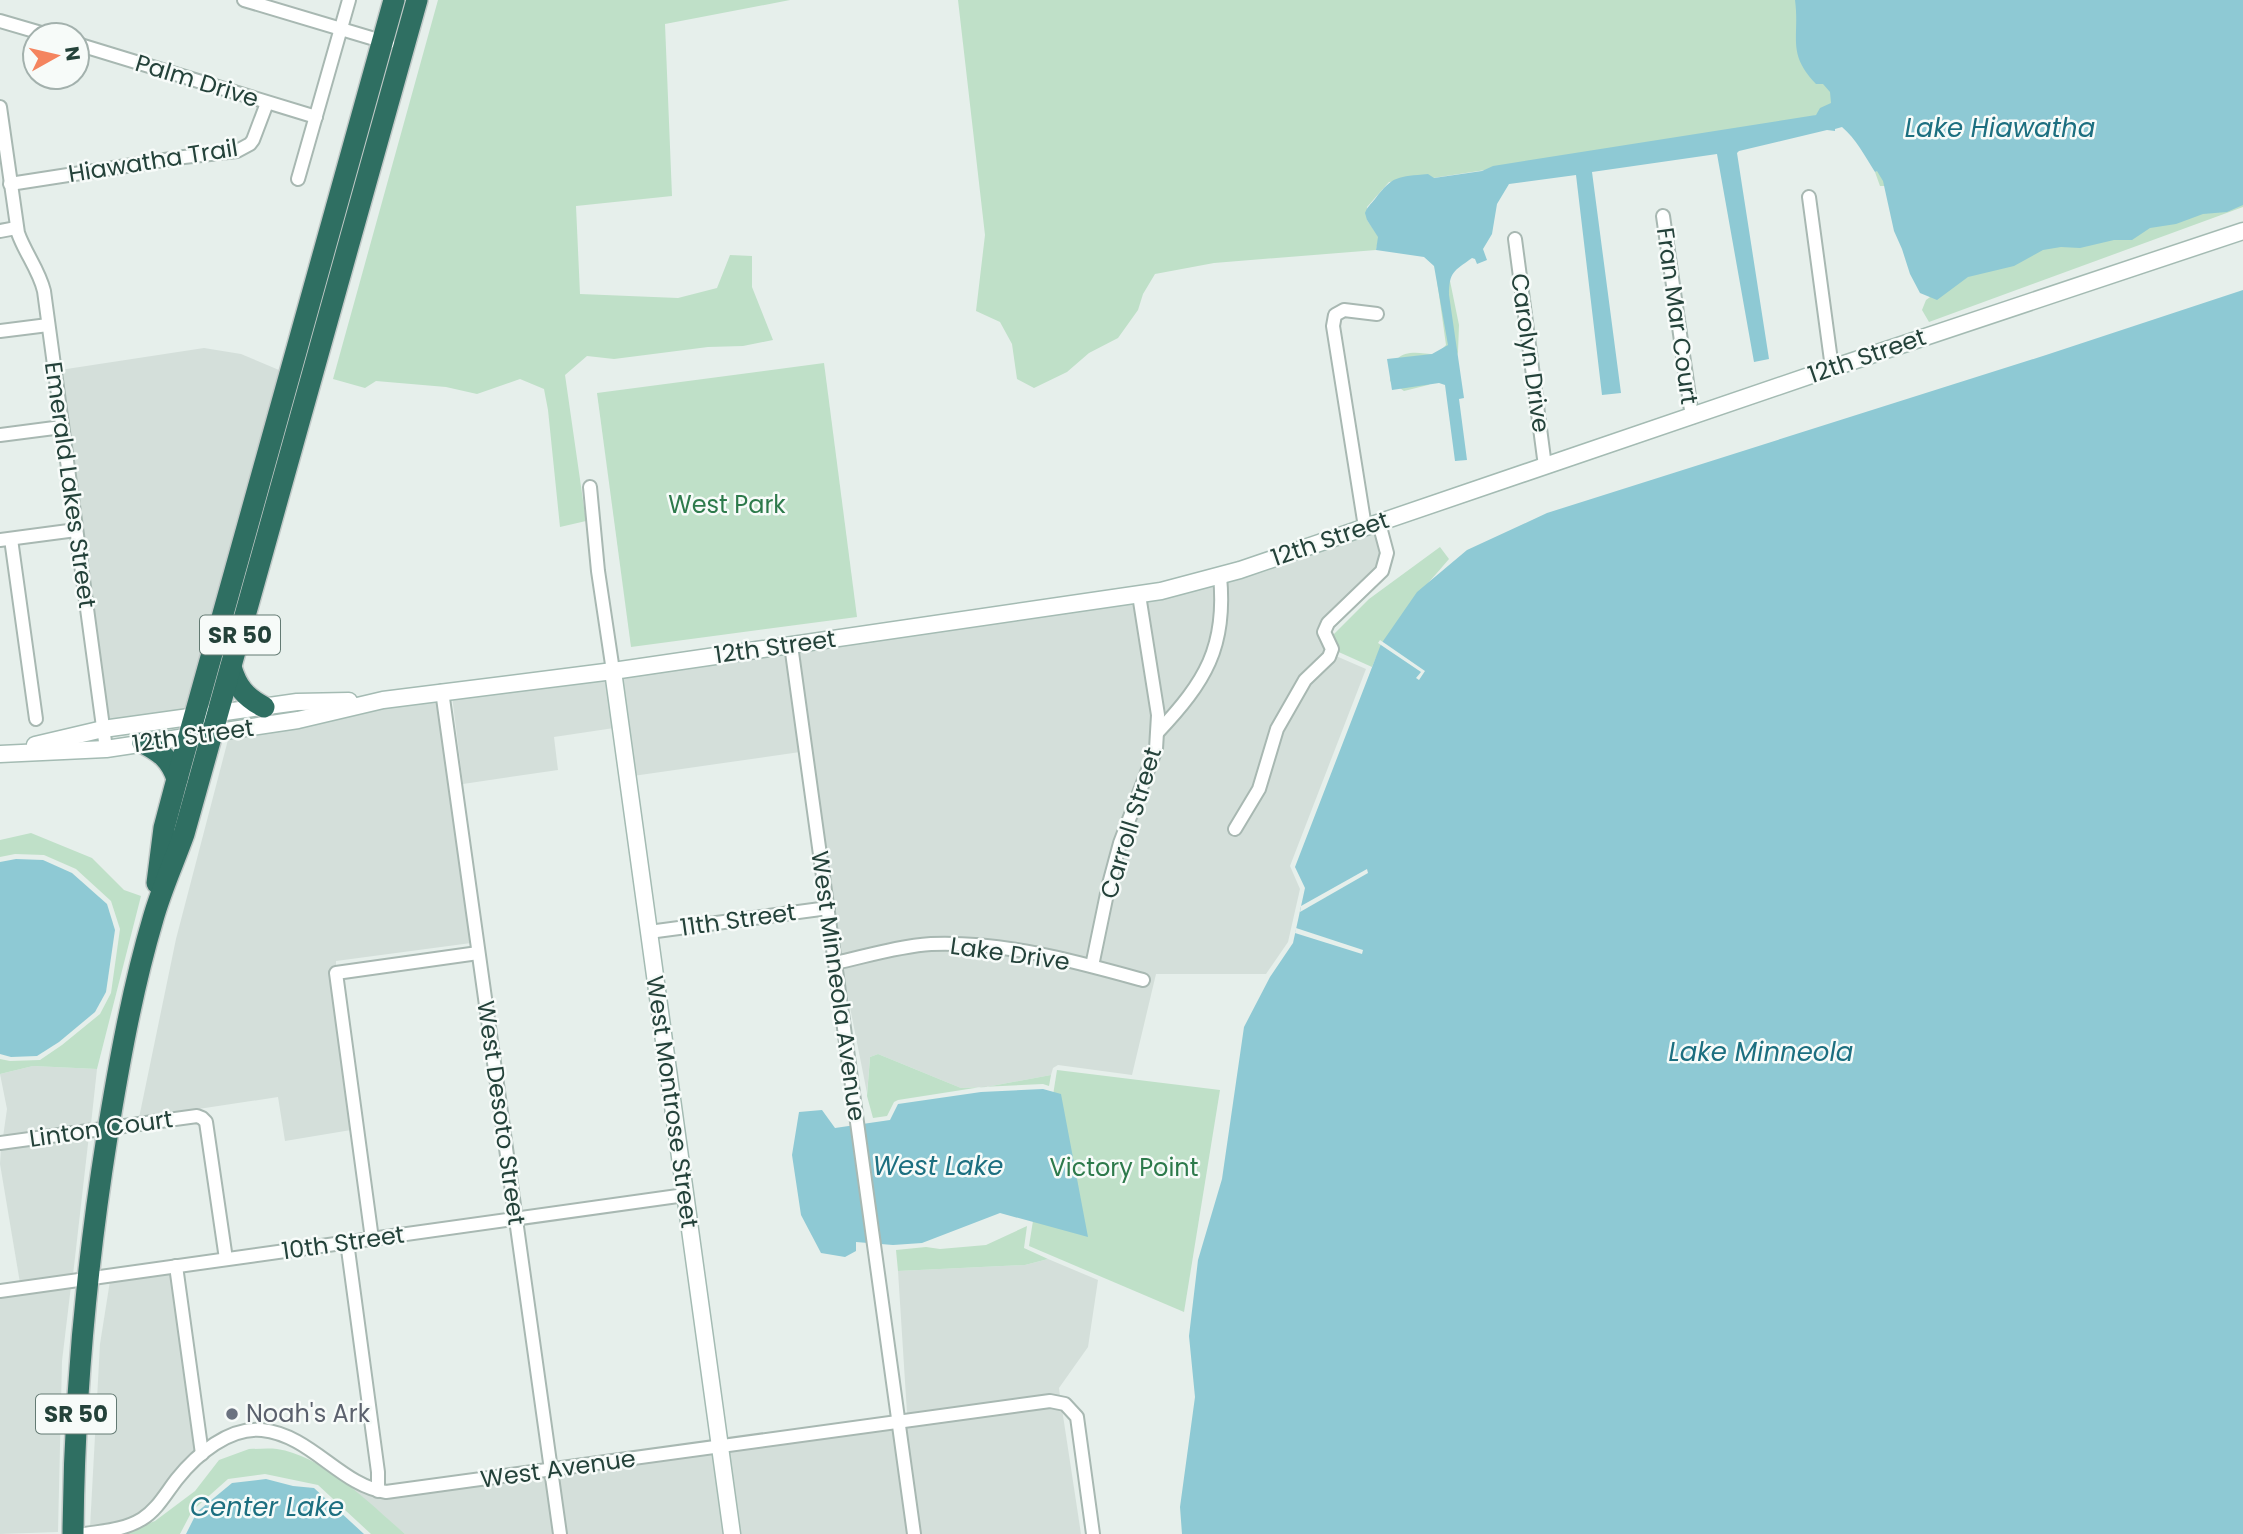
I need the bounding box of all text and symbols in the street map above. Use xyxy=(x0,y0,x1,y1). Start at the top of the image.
north arrow xyxy=(21,21,91,91)
text: N xyxy=(58,45,87,63)
street label: Palm Drive xyxy=(131,46,263,115)
water label: Lake Hiawatha xyxy=(1905,110,2095,146)
street label: Hiawatha Trail xyxy=(66,131,240,190)
street label: Fran Mar Court xyxy=(1649,225,1706,406)
street label: Carolyn Drive xyxy=(1503,271,1558,435)
street label: 12th Street xyxy=(1804,320,1930,391)
street label: Emerald Lakes Street xyxy=(37,360,104,610)
park label: West Park xyxy=(668,488,786,521)
street label: 12th Street xyxy=(1267,503,1393,574)
road number: SR 50 xyxy=(200,615,280,654)
street label: 12th Street xyxy=(712,622,838,671)
street label: 12th Street xyxy=(130,711,256,760)
street label: Carroll Street xyxy=(1092,743,1169,903)
street label: West Minneola Avenue xyxy=(803,849,874,1123)
street label: 11th Street xyxy=(678,895,798,944)
street label: Lake Drive xyxy=(948,929,1072,978)
street label: West Montrose Street xyxy=(638,974,707,1230)
street label: West Desoto Street xyxy=(469,998,534,1227)
water label: Lake Minneola xyxy=(1669,1034,1853,1070)
street label: Linton Court xyxy=(27,1102,175,1155)
water label: West Lake xyxy=(873,1148,1003,1184)
park label: Victory Point xyxy=(1050,1151,1198,1184)
street label: 10th Street xyxy=(279,1218,406,1267)
road number: SR 50 xyxy=(36,1394,116,1434)
place label: Noah's Ark xyxy=(246,1397,371,1430)
marker: Noah's Ark xyxy=(224,1406,240,1422)
street label: West Avenue xyxy=(478,1441,638,1496)
water label: Center Lake xyxy=(190,1489,344,1525)

